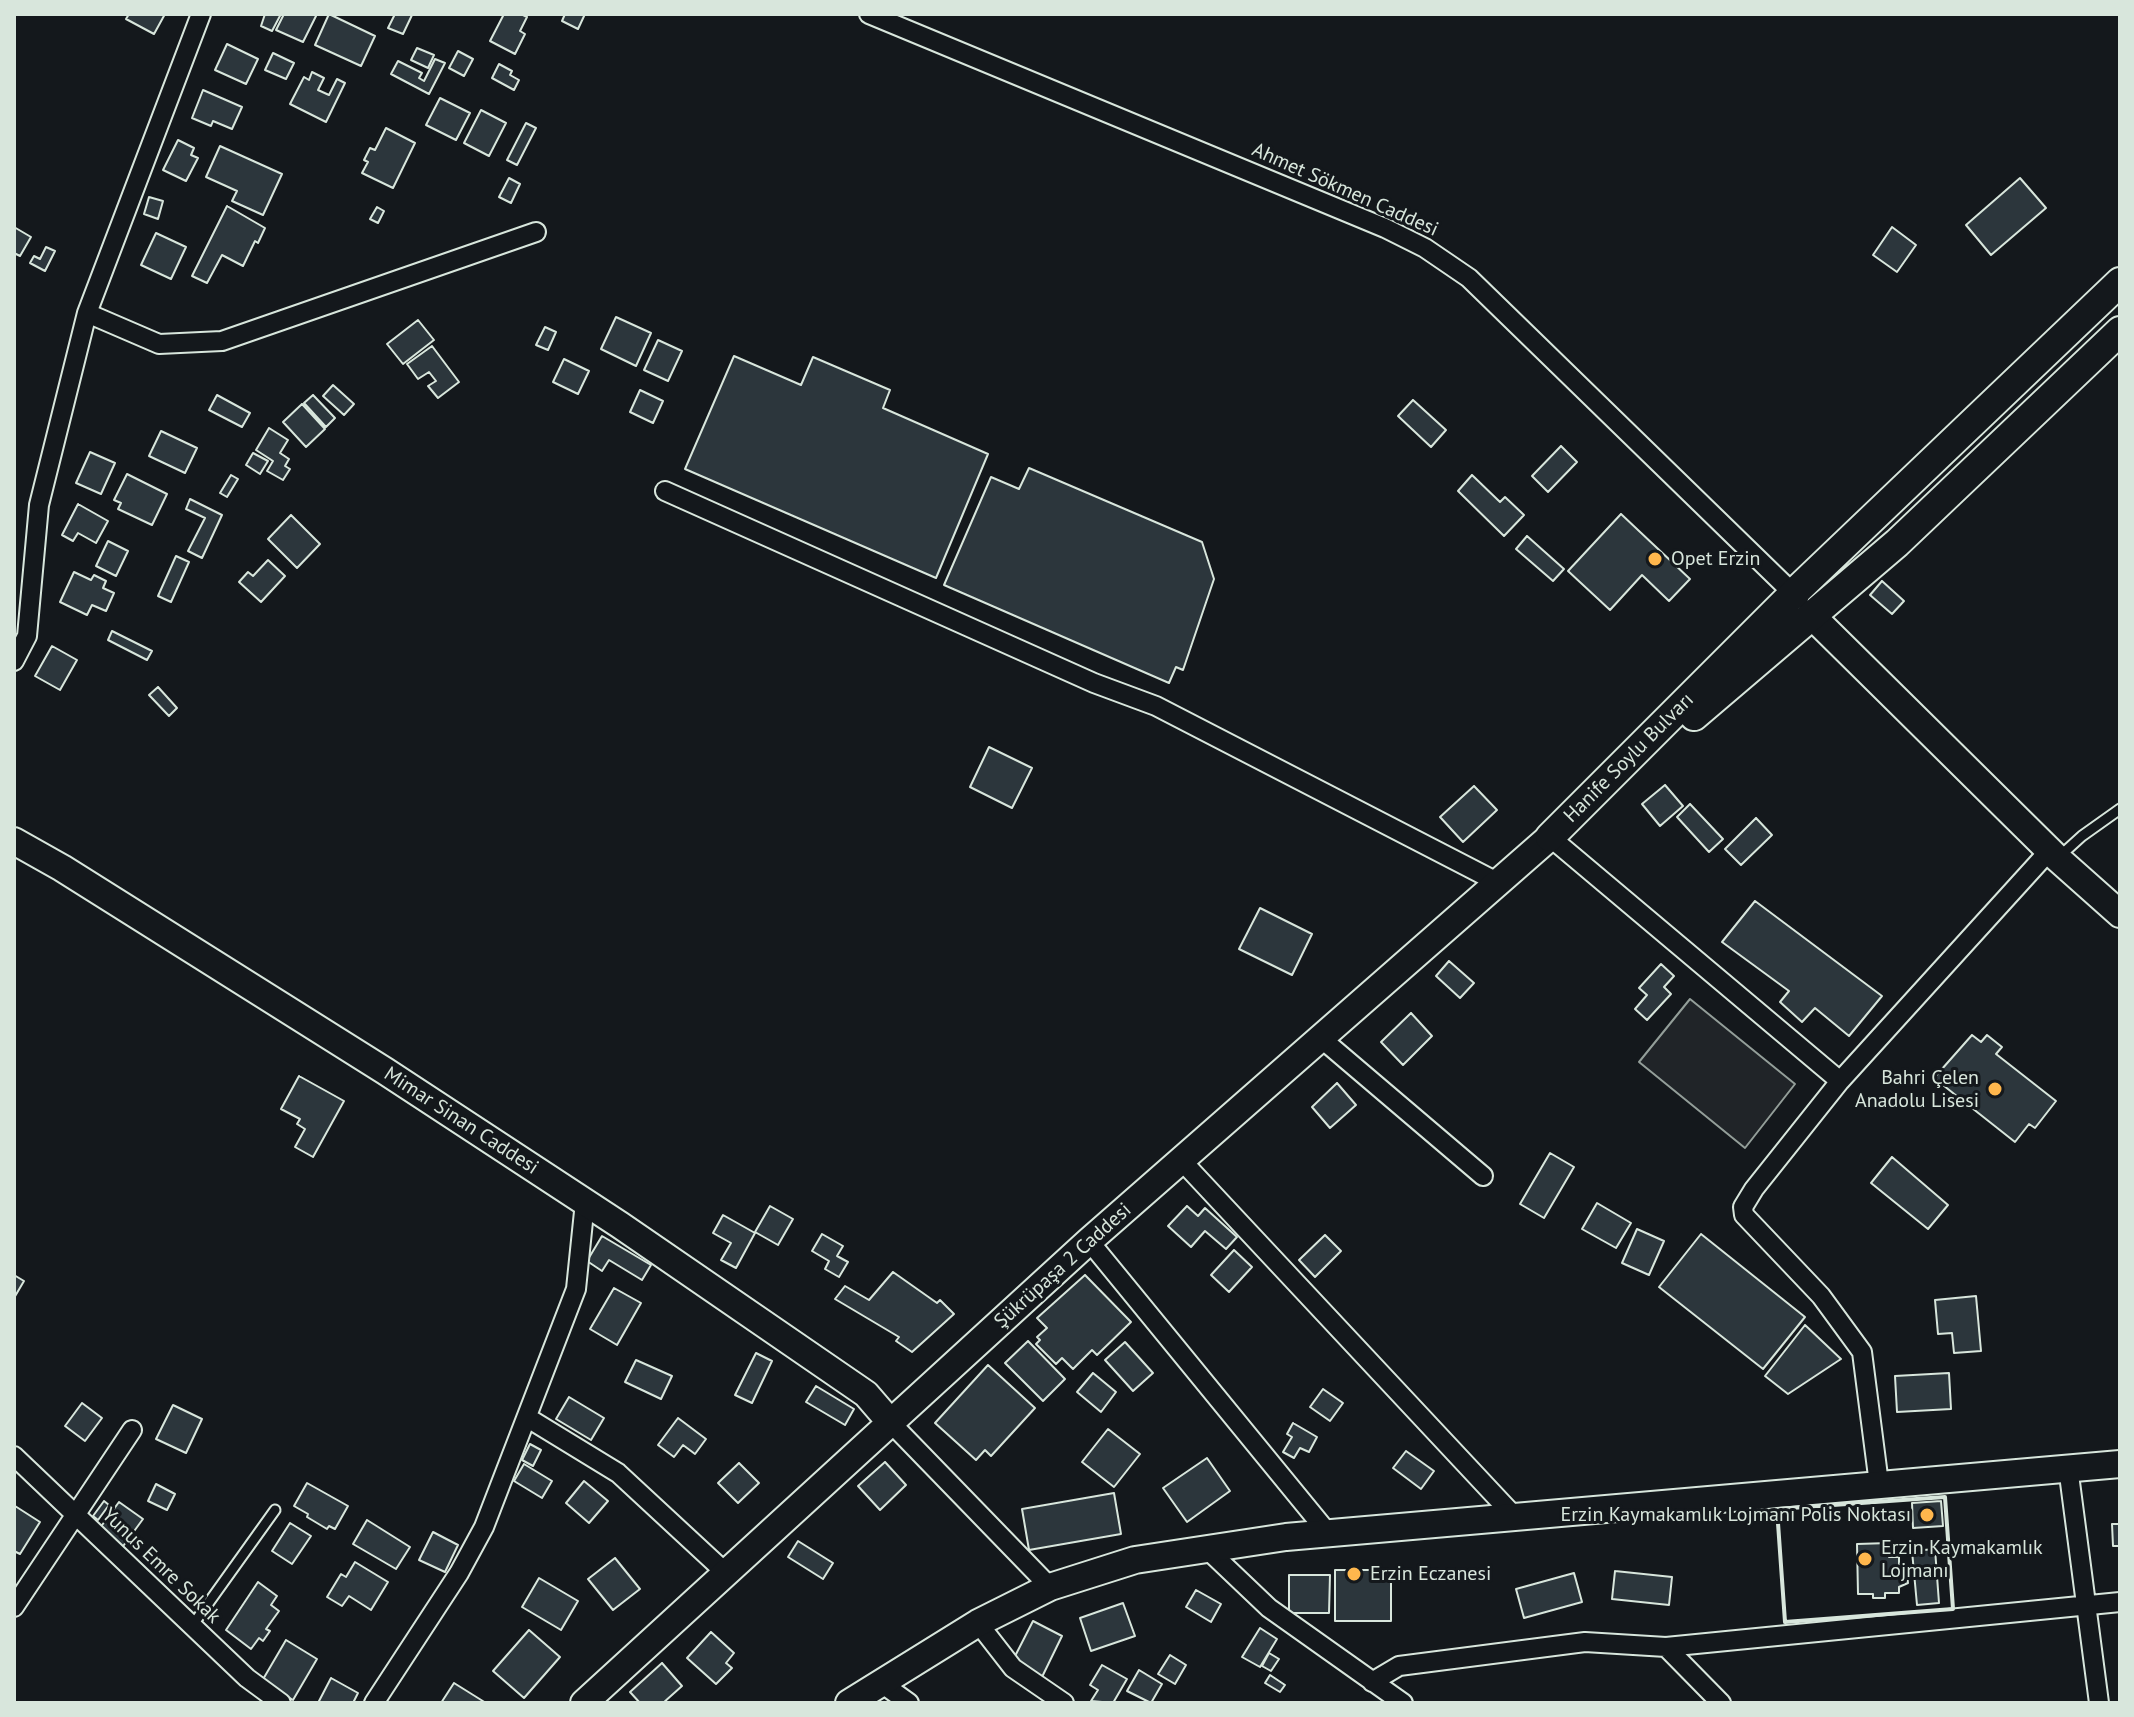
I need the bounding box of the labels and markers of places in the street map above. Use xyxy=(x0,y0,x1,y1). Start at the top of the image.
place label: Opet Erzin xyxy=(1671,547,1761,571)
marker: Opet Erzin xyxy=(1646,550,1664,568)
place label: Bahri Çelen Anadolu Lisesi xyxy=(1855,1066,1979,1113)
marker: Bahri Çelen Anadolu Lisesi xyxy=(1986,1080,2004,1098)
place label: Erzin Kaymakamlık Lojmanı Polis Noktası xyxy=(1561,1503,1911,1527)
marker: Erzin Kaymakamlık Lojmanı Polis Noktası xyxy=(1918,1506,1936,1524)
place label: Erzin Kaymakamlık Lojmanı xyxy=(1881,1536,2043,1583)
marker: Erzin Kaymakamlık Lojmanı xyxy=(1856,1550,1874,1568)
place label: Erzin Eczanesi xyxy=(1370,1562,1491,1586)
marker: Erzin Eczanesi xyxy=(1345,1565,1363,1583)

